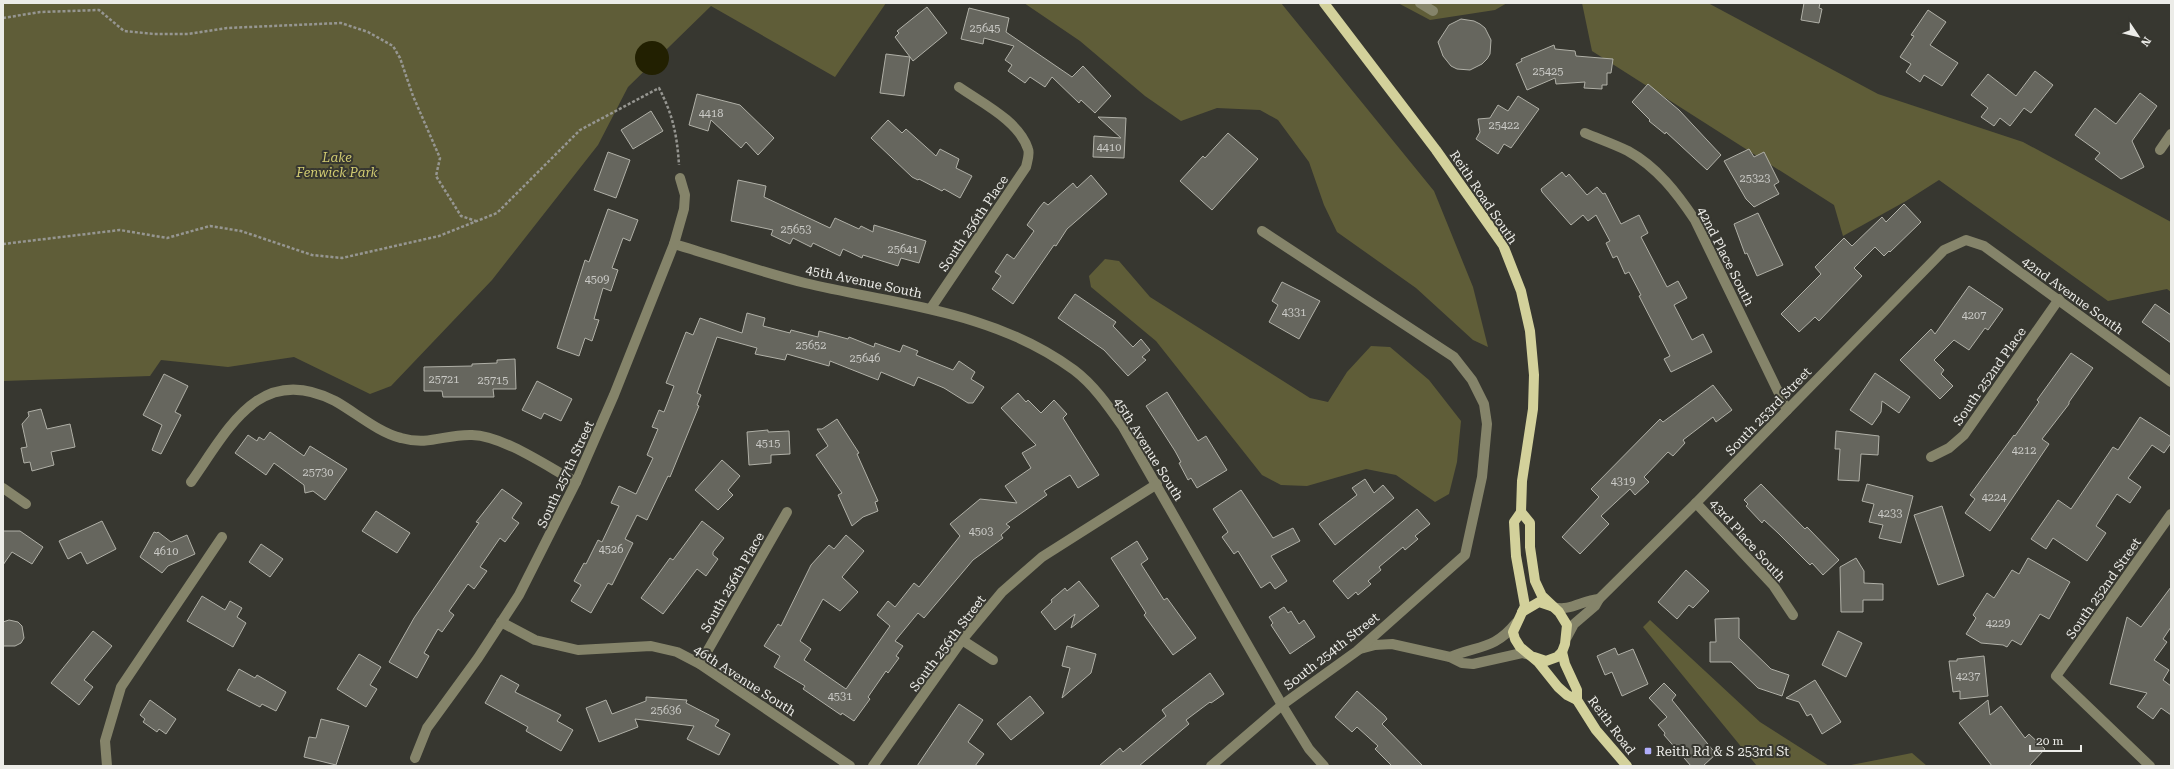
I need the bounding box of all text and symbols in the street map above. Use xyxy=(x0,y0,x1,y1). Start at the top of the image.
north arrow xyxy=(2118,16,2158,56)
house number: 25645 xyxy=(970,22,1000,35)
text: N xyxy=(2138,34,2154,49)
house number: 25425 xyxy=(1533,65,1563,78)
house number: 4418 xyxy=(699,107,723,120)
house number: 25422 xyxy=(1489,119,1519,132)
house number: 4410 xyxy=(1097,141,1121,154)
street label: Reith Road South xyxy=(1447,148,1521,247)
park label: Lake Fenwick Park xyxy=(295,150,379,180)
street label: South 256th Place xyxy=(936,172,1011,274)
house number: 25323 xyxy=(1740,172,1770,185)
street label: 42nd Place South xyxy=(1694,204,1757,309)
house number: 25653 xyxy=(781,223,811,236)
house number: 25641 xyxy=(888,243,918,256)
street label: 42nd Avenue South xyxy=(2019,253,2127,338)
street label: 45th Avenue South xyxy=(804,262,924,301)
house number: 4509 xyxy=(585,273,609,286)
house number: 4331 xyxy=(1282,306,1306,319)
house number: 4207 xyxy=(1962,309,1986,322)
street label: South 252nd Place xyxy=(1950,324,2029,428)
house number: 25652 xyxy=(796,339,826,352)
house number: 25646 xyxy=(850,352,880,365)
street label: South 253rd Street xyxy=(1722,364,1814,459)
house number: 25721 xyxy=(429,373,459,386)
house number: 25715 xyxy=(478,374,508,387)
street label: 45th Avenue South xyxy=(1111,395,1187,504)
street label: South 257th Street xyxy=(534,418,597,530)
house number: 4515 xyxy=(756,437,780,450)
house number: 4212 xyxy=(2012,444,2036,457)
house number: 25730 xyxy=(303,466,333,479)
house number: 4319 xyxy=(1611,475,1635,488)
house number: 4224 xyxy=(1982,491,2007,504)
street label: 43rd Place South xyxy=(1707,496,1789,585)
house number: 4233 xyxy=(1878,507,1902,520)
house number: 4503 xyxy=(969,525,993,538)
street label: South 256th Place xyxy=(698,530,767,635)
street label: South 252nd Street xyxy=(2063,535,2144,642)
house number: 4526 xyxy=(599,543,623,556)
house number: 4610 xyxy=(154,545,178,558)
street label: South 256th Street xyxy=(906,592,989,694)
street label: South 254th Street xyxy=(1281,610,1382,693)
house number: 4229 xyxy=(1986,617,2010,630)
street label: 46th Avenue South xyxy=(691,642,799,719)
house number: 4237 xyxy=(1956,670,1980,683)
house number: 4531 xyxy=(828,690,852,703)
street label: Reith Road xyxy=(1585,693,1639,758)
house number: 25636 xyxy=(651,704,681,717)
scale bar xyxy=(2030,727,2081,753)
text: 20 m xyxy=(2036,734,2063,748)
place label: Reith Rd & S 253rd St xyxy=(1656,744,1789,759)
marker: Reith Rd & S 253rd St xyxy=(1643,746,1653,756)

